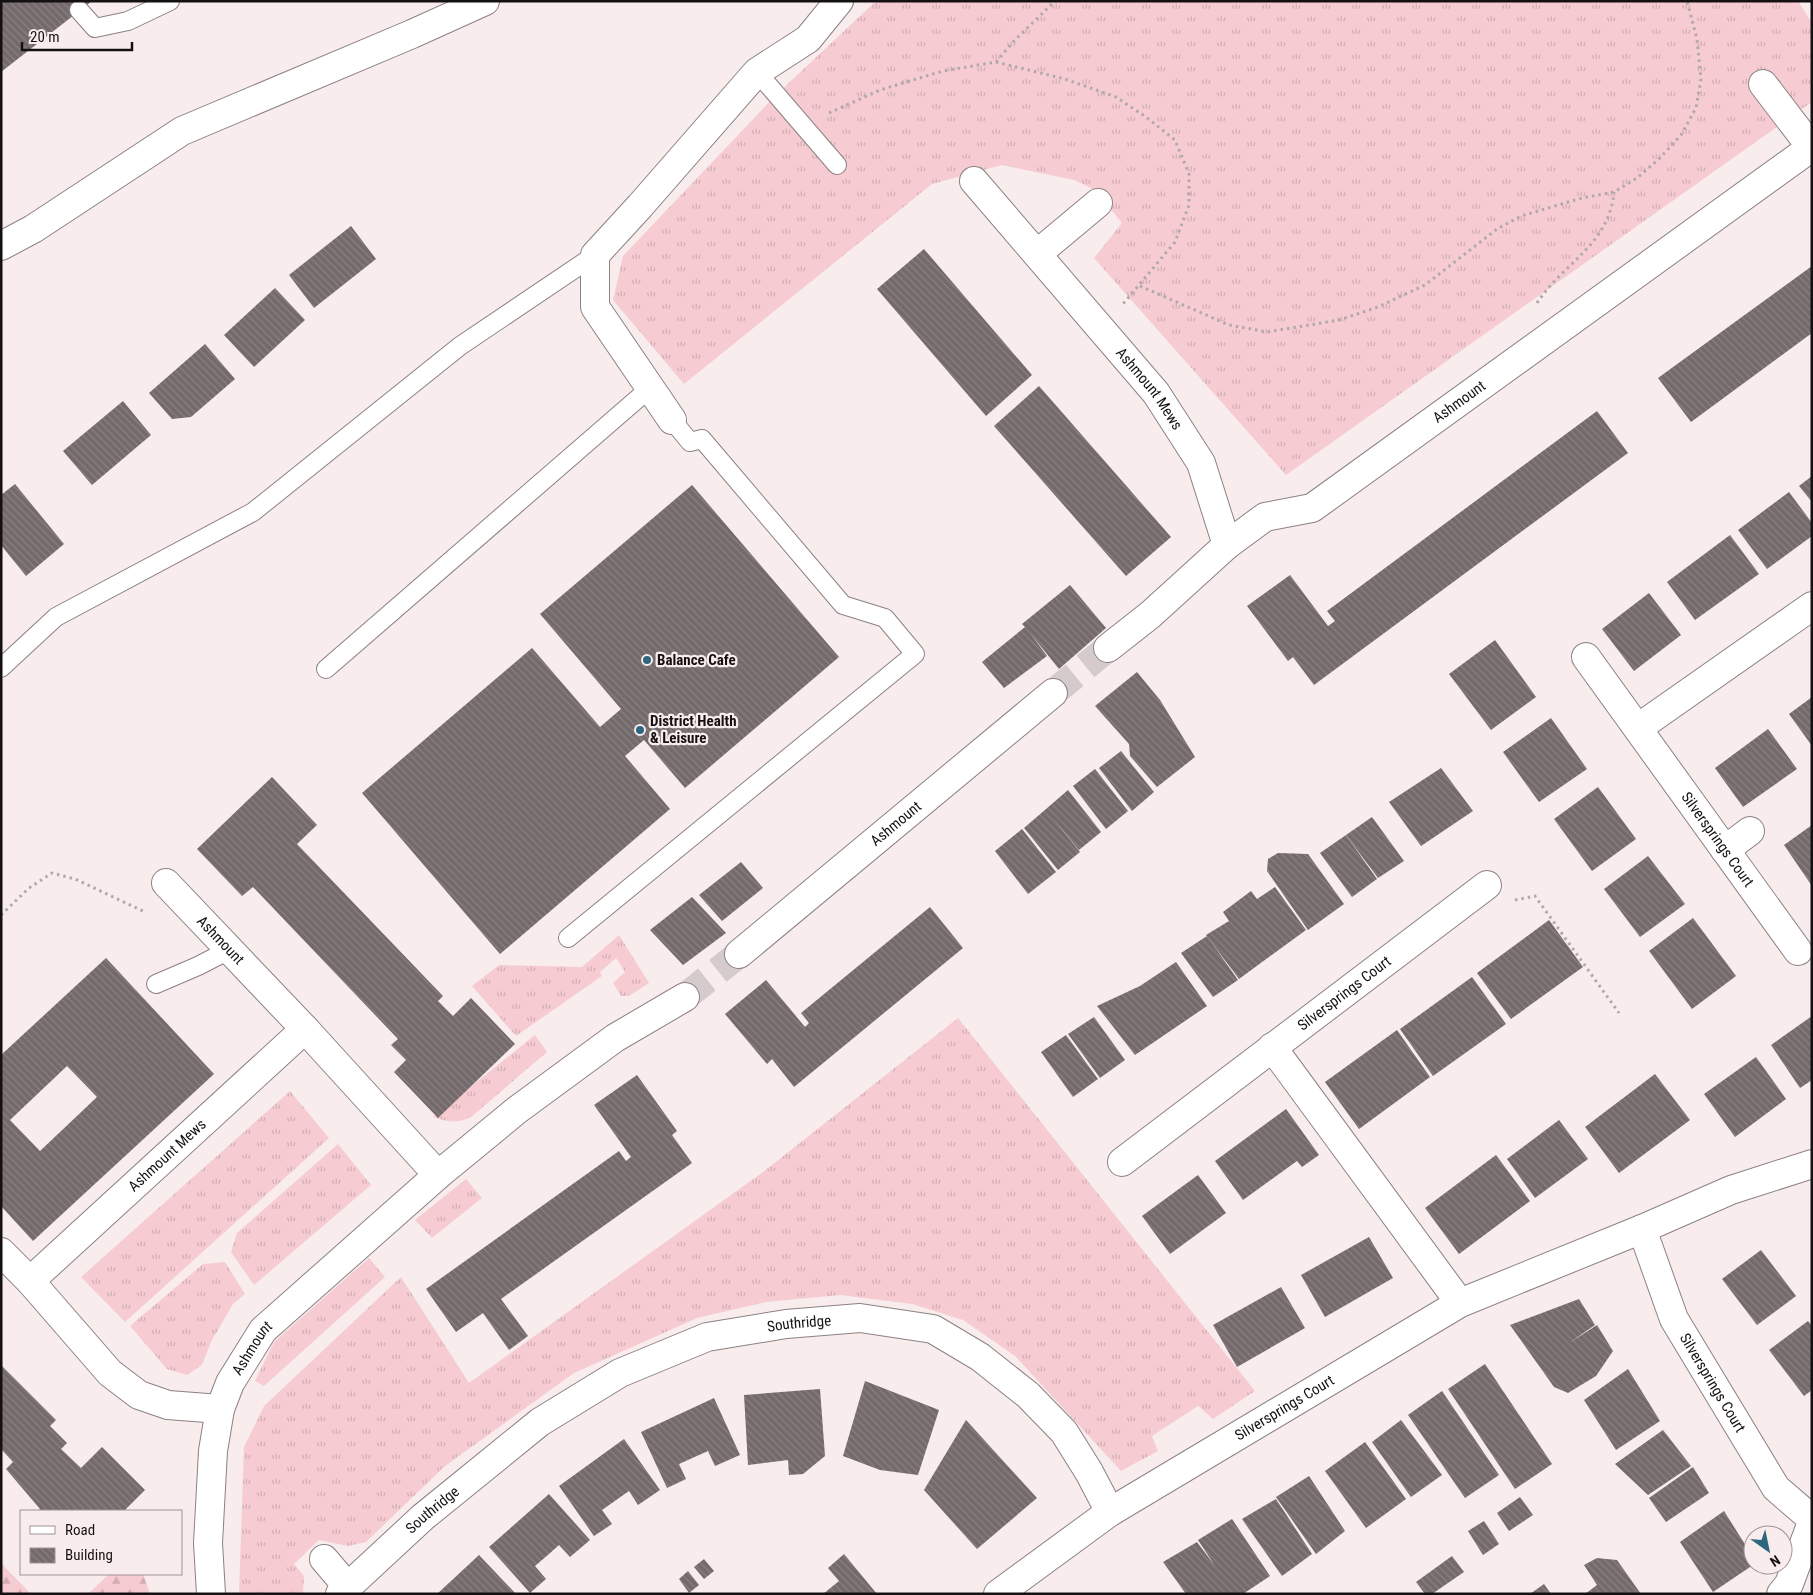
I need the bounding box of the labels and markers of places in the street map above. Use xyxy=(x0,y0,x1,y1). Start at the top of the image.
place label: Balance Cafe xyxy=(657,651,736,669)
marker: Balance Cafe xyxy=(641,654,653,666)
place label: District Health & Leisure xyxy=(650,712,737,747)
marker: District Health & Leisure xyxy=(634,724,646,736)

